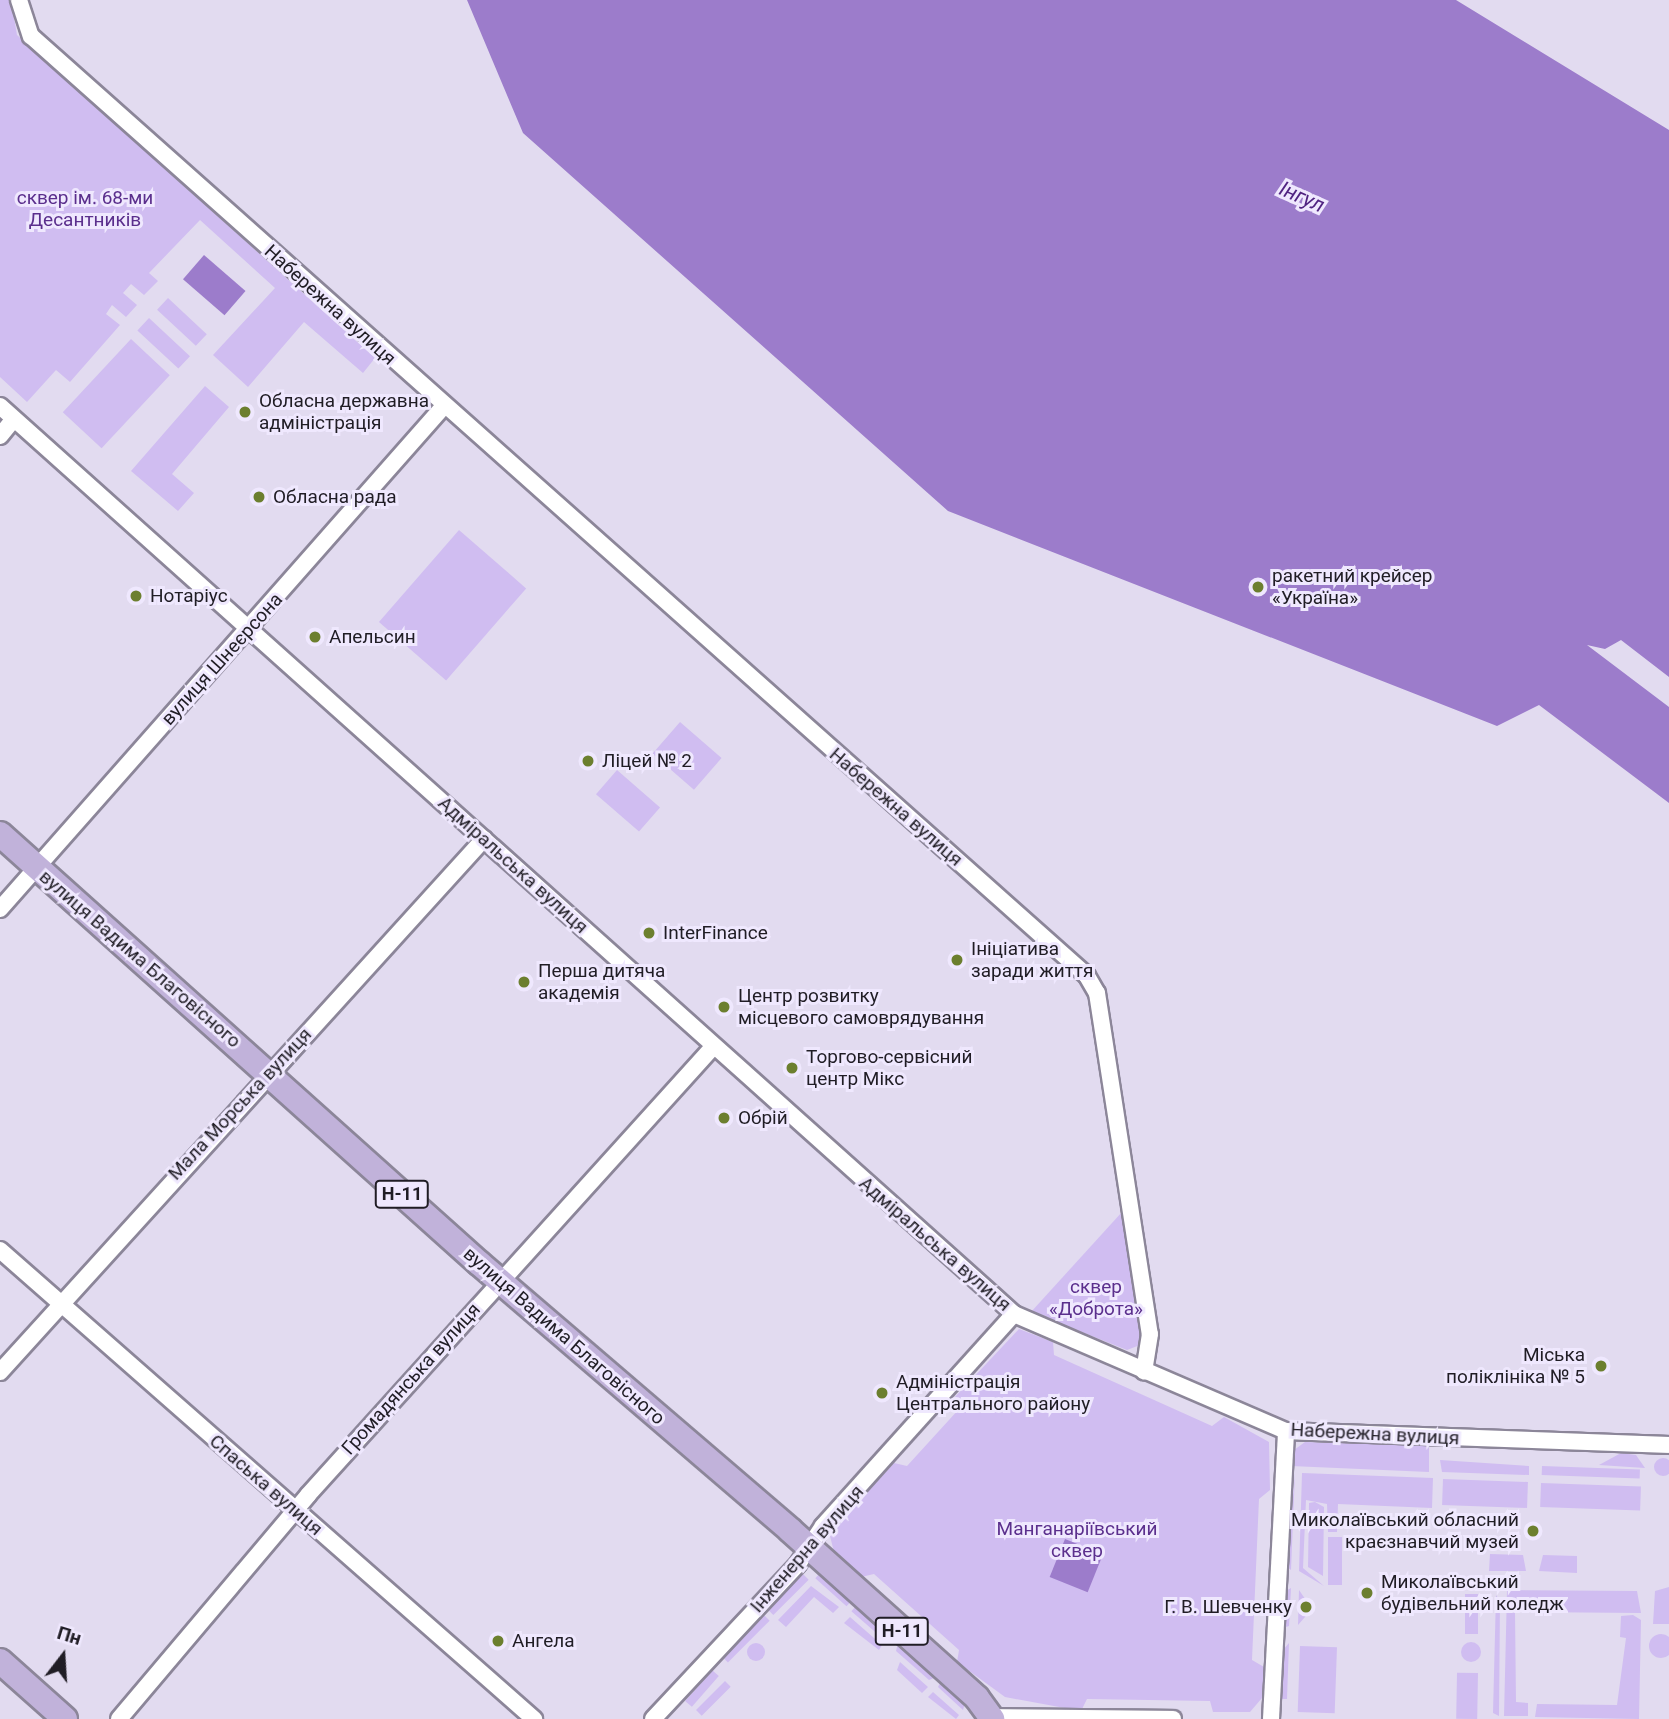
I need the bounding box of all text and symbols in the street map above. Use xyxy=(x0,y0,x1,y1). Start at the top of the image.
water label: Інгул xyxy=(1275,176,1329,218)
park label: сквер ім. 68-ми Десантників xyxy=(17,187,153,231)
street label: Набережна вулиця xyxy=(260,240,400,370)
place label: Обласна державна адміністрація xyxy=(259,390,429,434)
marker: Обласна державна адміністрація xyxy=(237,404,253,420)
place label: Обласна рада xyxy=(273,486,397,508)
marker: Обласна рада xyxy=(251,489,267,505)
place label: ракетний крейсер «Україна» xyxy=(1272,565,1433,609)
marker: ракетний крейсер «Україна» xyxy=(1250,579,1266,595)
place label: Нотаріус xyxy=(150,585,228,607)
marker: Нотаріус xyxy=(128,588,144,604)
street label: вулиця Шнеєрсона xyxy=(157,588,287,730)
place label: Апельсин xyxy=(329,626,416,648)
marker: Апельсин xyxy=(307,629,323,645)
street label: Набережна вулиця xyxy=(825,743,967,871)
place label: Ліцей № 2 xyxy=(602,750,692,772)
marker: Ліцей № 2 xyxy=(580,753,596,769)
street label: Адміральська вулиця xyxy=(433,792,593,938)
street label: вулиця Вадима Благовісного xyxy=(35,865,245,1053)
place label: InterFinance xyxy=(663,922,768,944)
marker: InterFinance xyxy=(641,925,657,941)
place label: Ініціатива заради життя xyxy=(971,938,1093,982)
marker: Ініціатива заради життя xyxy=(949,952,965,968)
place label: Перша дитяча академія xyxy=(538,960,665,1004)
marker: Перша дитяча академія xyxy=(516,974,532,990)
place label: Центр розвитку місцевого самоврядування xyxy=(738,985,984,1029)
marker: Центр розвитку місцевого самоврядування xyxy=(716,999,732,1015)
street label: Мала Морська вулиця xyxy=(164,1023,316,1185)
place label: Торгово-сервісний центр Мікс xyxy=(806,1046,973,1090)
marker: Торгово-сервісний центр Мікс xyxy=(784,1060,800,1076)
place label: Обрій xyxy=(738,1107,788,1129)
marker: Обрій xyxy=(716,1110,732,1126)
street label: Адміральська вулиця xyxy=(854,1172,1016,1316)
road number: Н-11 xyxy=(374,1180,430,1209)
street label: вулиця Вадима Благовісного xyxy=(459,1242,669,1430)
park label: сквер «Доброта» xyxy=(1049,1276,1143,1320)
street label: Громадянська вулиця xyxy=(337,1298,485,1460)
place label: Міська поліклініка № 5 xyxy=(1446,1344,1585,1388)
marker: Міська поліклініка № 5 xyxy=(1591,1356,1611,1376)
place label: Адміністрація Центрального району xyxy=(896,1371,1090,1415)
marker: Адміністрація Центрального району xyxy=(874,1385,890,1401)
street label: Набережна вулиця xyxy=(1290,1418,1460,1450)
street label: Спаська вулиця xyxy=(205,1430,327,1540)
street label: Інженерна вулиця xyxy=(745,1481,869,1617)
place label: Миколаївський обласний краєзнавчий музей xyxy=(1291,1509,1519,1553)
park label: Манганаріївський сквер xyxy=(997,1518,1157,1562)
marker: Миколаївський обласний краєзнавчий музей xyxy=(1525,1523,1541,1539)
place label: Миколаївський будівельний коледж xyxy=(1381,1571,1564,1615)
marker: Миколаївський будівельний коледж xyxy=(1359,1585,1375,1601)
place label: Г. В. Шевченку xyxy=(1164,1596,1292,1618)
marker: Г. В. Шевченку xyxy=(1298,1599,1314,1615)
road number: Н-11 xyxy=(874,1616,930,1646)
north arrow xyxy=(28,1621,98,1691)
text: Пн xyxy=(54,1621,84,1650)
place label: Ангела xyxy=(512,1630,575,1652)
marker: Ангела xyxy=(490,1633,506,1649)

